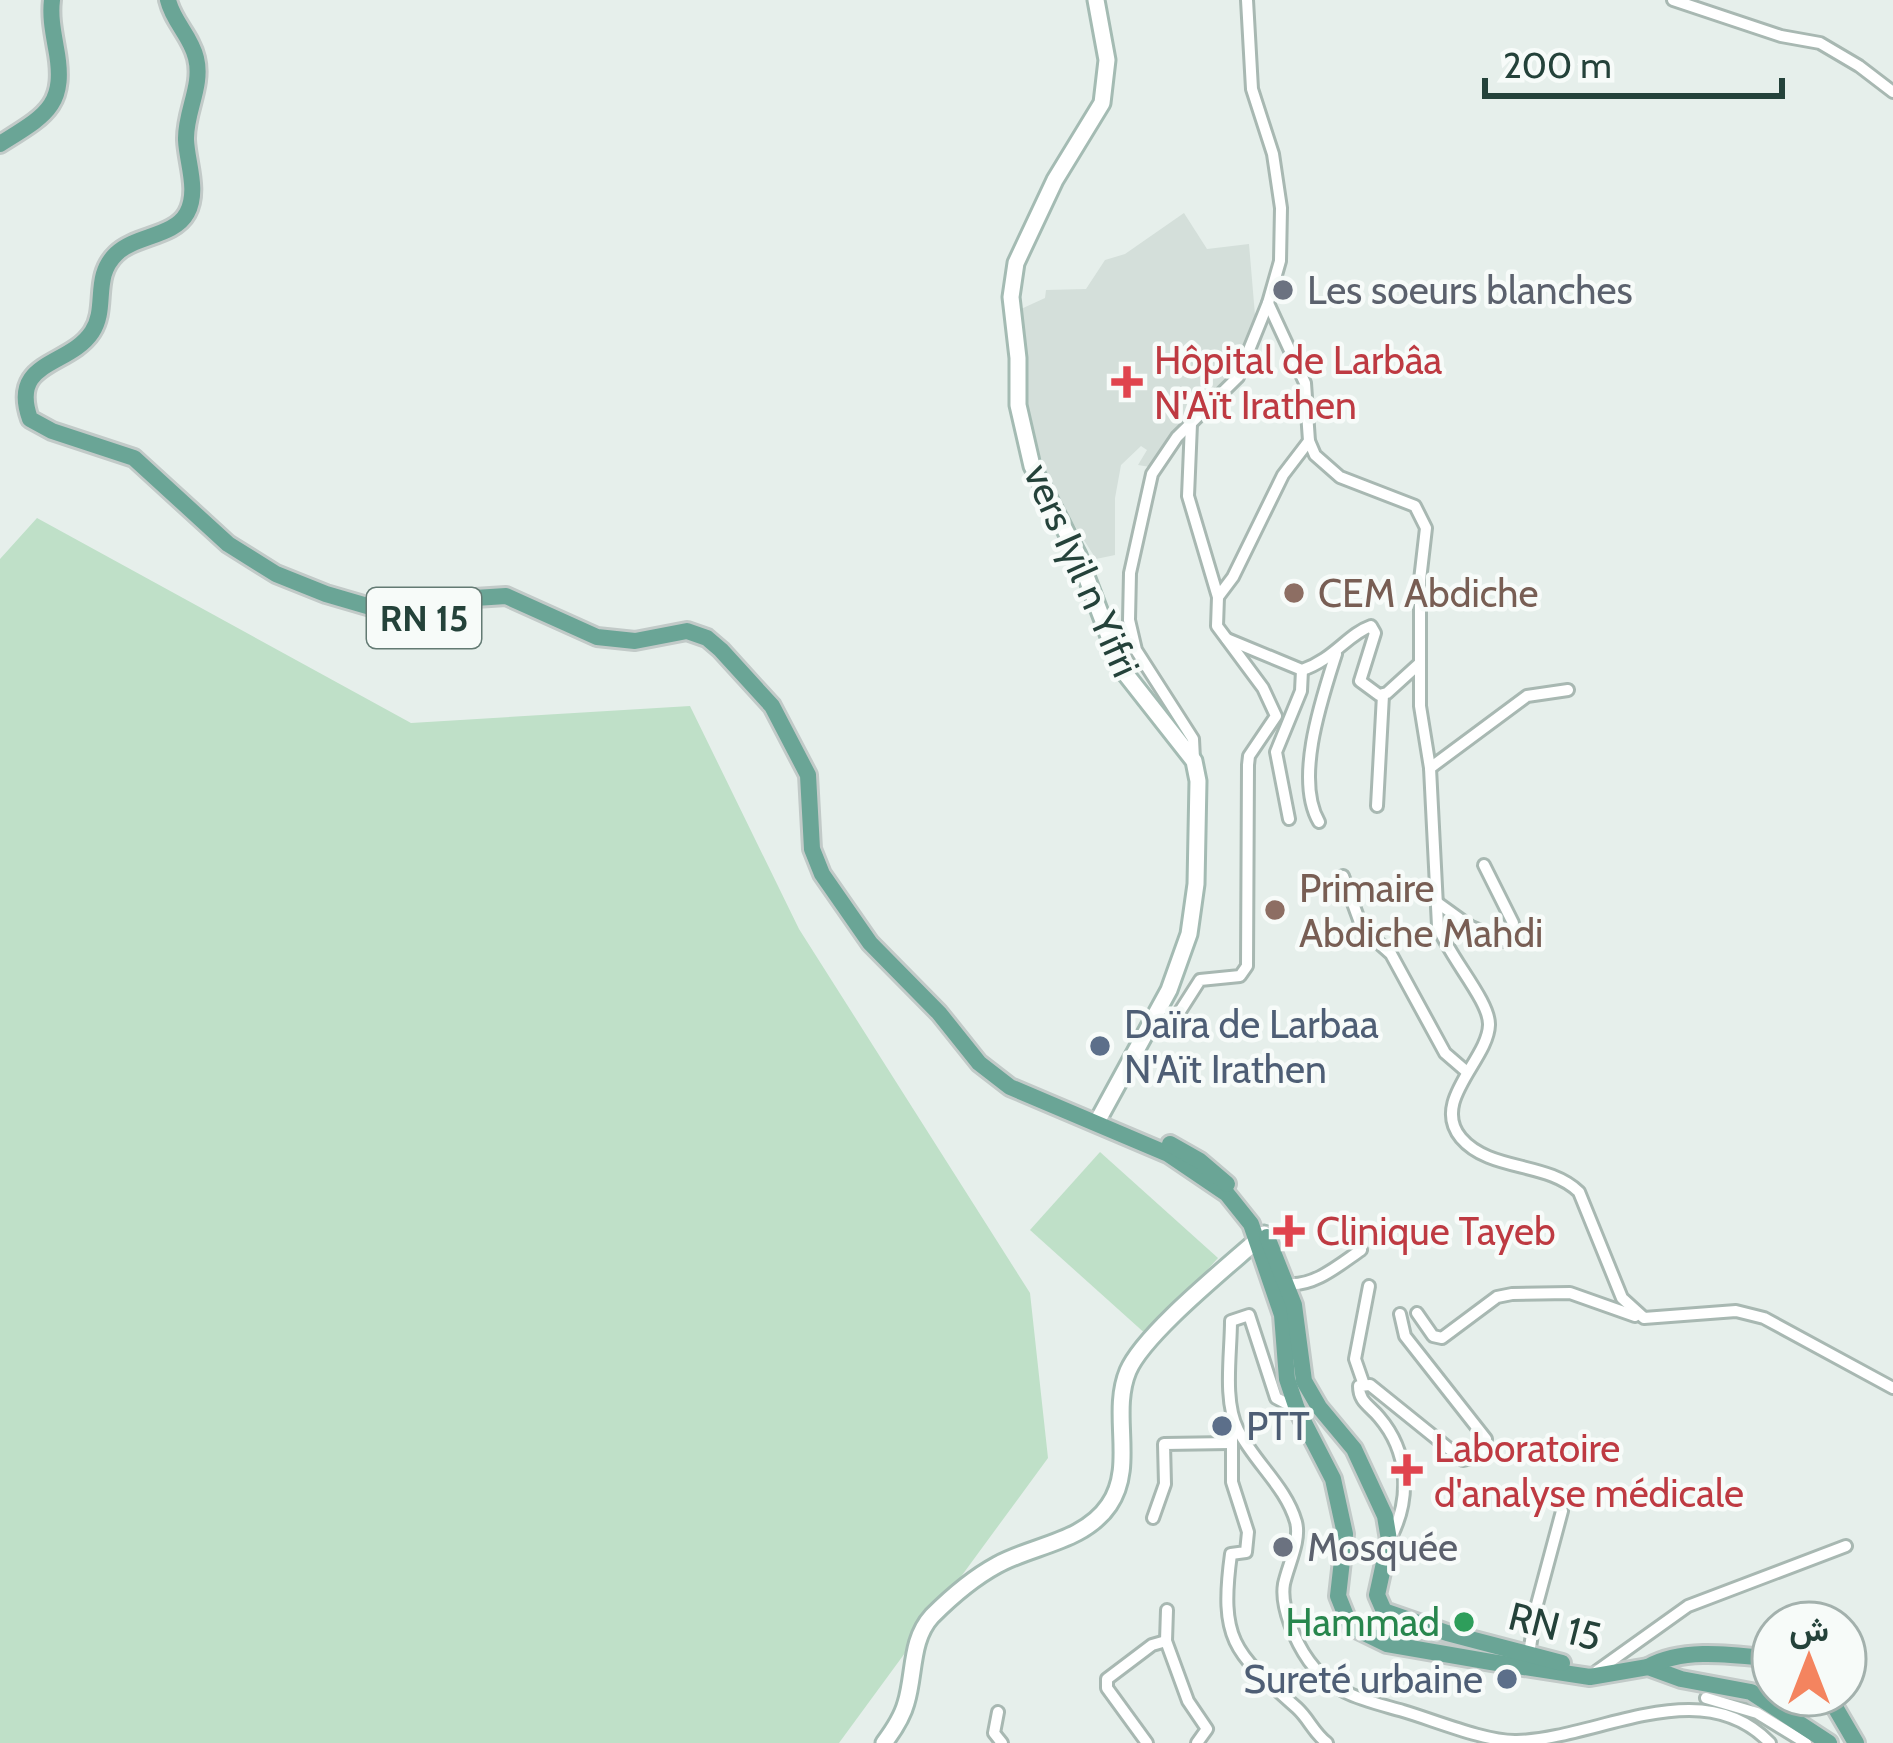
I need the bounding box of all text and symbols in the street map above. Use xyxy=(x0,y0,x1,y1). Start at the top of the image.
scale bar xyxy=(1485,24,1782,98)
text: 200 m xyxy=(1503,43,1612,87)
place label: Les soeurs blanches xyxy=(1307,266,1633,314)
marker: Les soeurs blanches xyxy=(1270,277,1296,303)
place label: Hôpital de Larbâa N'Aït Irathen xyxy=(1154,336,1443,429)
marker: Hôpital de Larbâa N'Aït Irathen xyxy=(1111,366,1143,398)
street label: vers Iγil n Yifri xyxy=(1014,456,1150,684)
place label: CEM Abdiche xyxy=(1318,569,1538,617)
marker: CEM Abdiche xyxy=(1281,580,1307,606)
road number: RN 15 xyxy=(367,588,481,648)
place label: Primaire Abdiche Mahdi xyxy=(1299,864,1543,957)
marker: Primaire Abdiche Mahdi xyxy=(1262,897,1288,923)
place label: Daïra de Larbaa N'Aït Irathen xyxy=(1124,1000,1379,1093)
marker: Daïra de Larbaa N'Aït Irathen xyxy=(1087,1033,1113,1059)
place label: Clinique Tayeb xyxy=(1316,1207,1556,1255)
marker: Clinique Tayeb xyxy=(1273,1215,1305,1247)
place label: PTT xyxy=(1246,1402,1310,1450)
marker: PTT xyxy=(1209,1413,1235,1439)
place label: Laboratoire d'analyse médicale xyxy=(1434,1424,1744,1517)
marker: Laboratoire d'analyse médicale xyxy=(1391,1454,1423,1486)
place label: Mosquée xyxy=(1307,1523,1458,1571)
marker: Mosquée xyxy=(1270,1534,1296,1560)
street label: RN 15 xyxy=(1504,1591,1606,1661)
place label: Hammad xyxy=(1285,1598,1440,1646)
north arrow xyxy=(1749,1599,1869,1719)
marker: Hammad xyxy=(1451,1609,1477,1635)
text: ش xyxy=(1789,1609,1829,1650)
place label: Sureté urbaine xyxy=(1243,1655,1483,1703)
marker: Sureté urbaine xyxy=(1494,1666,1520,1692)

